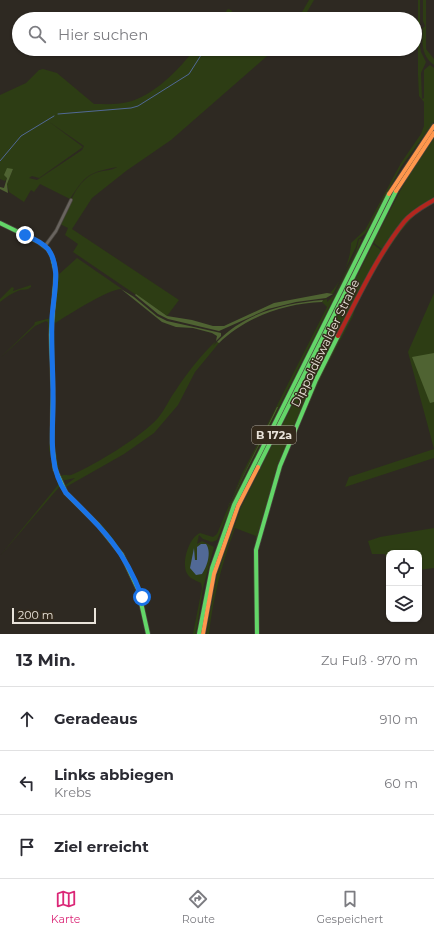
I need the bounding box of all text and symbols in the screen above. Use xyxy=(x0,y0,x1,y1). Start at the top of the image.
search box xyxy=(12,12,422,56)
icon: search xyxy=(26,23,48,45)
text: Hier suchen xyxy=(58,25,148,44)
route end xyxy=(16,226,34,244)
street label: Dippoldiswalder Straße xyxy=(288,277,362,409)
road number: B 172a xyxy=(252,426,296,444)
map controls xyxy=(386,550,422,622)
button: locate xyxy=(386,550,422,586)
button: layers xyxy=(386,586,422,622)
route start xyxy=(133,588,151,606)
scale bar xyxy=(12,606,96,625)
text: 200 m xyxy=(18,608,53,622)
text: 13 Min. xyxy=(16,650,75,670)
text: Zu Fuß · 970 m xyxy=(321,652,418,668)
icon: ahead xyxy=(16,708,38,730)
text: Geradeaus xyxy=(54,709,137,728)
text: 910 m xyxy=(380,711,418,727)
text: Links abbiegen xyxy=(54,765,174,784)
icon: left xyxy=(16,772,38,794)
text: 60 m xyxy=(384,775,418,791)
text: Krebs xyxy=(54,784,91,800)
icon: arrive xyxy=(16,836,38,858)
text: Ziel erreicht xyxy=(54,837,149,856)
tab: Karte xyxy=(51,888,80,926)
tab: Route xyxy=(182,888,215,926)
tab: Gespeichert xyxy=(316,888,383,926)

